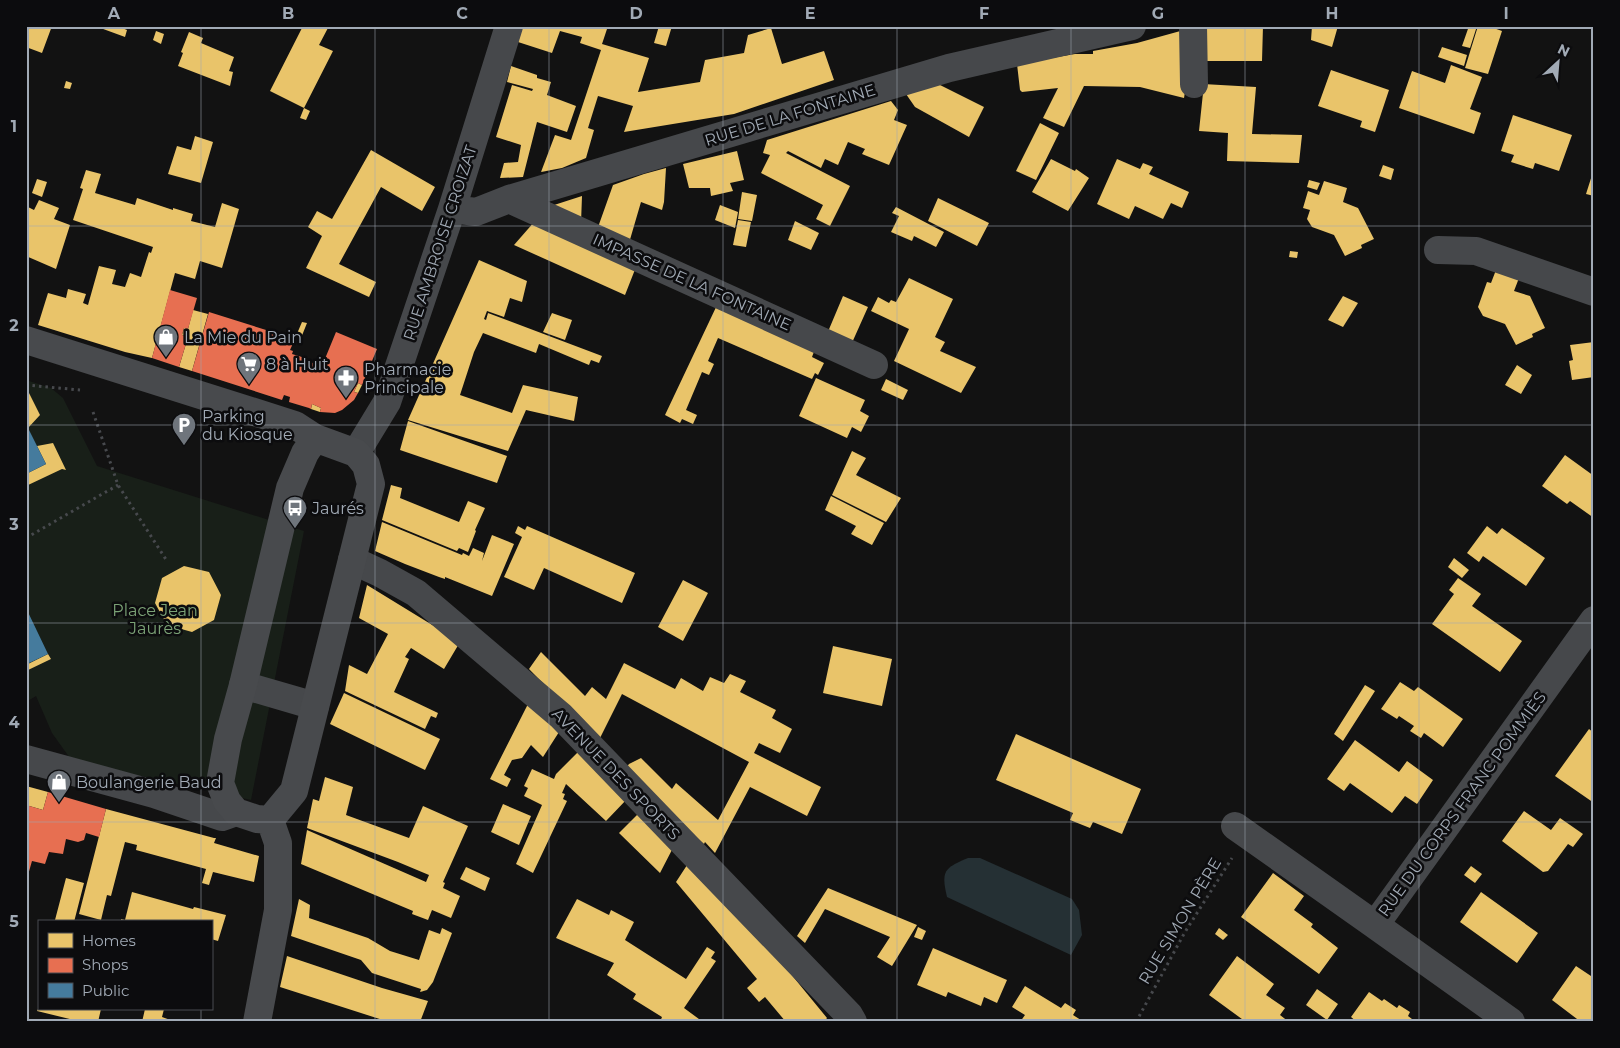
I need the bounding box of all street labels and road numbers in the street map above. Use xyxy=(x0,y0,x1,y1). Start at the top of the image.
street label: RUE DE LA FONTAINE xyxy=(702,80,878,150)
street label: RUE AMBROISE CROIZAT xyxy=(399,142,481,343)
street label: IMPASSE DE LA FONTAINE xyxy=(590,230,794,334)
street label: RUE DU CORPS FRANC POMMIÈS xyxy=(1374,688,1550,920)
street label: AVENUE DES SPORTS xyxy=(548,704,684,844)
street label: RUE SIMON PÈRE xyxy=(1135,854,1225,988)

